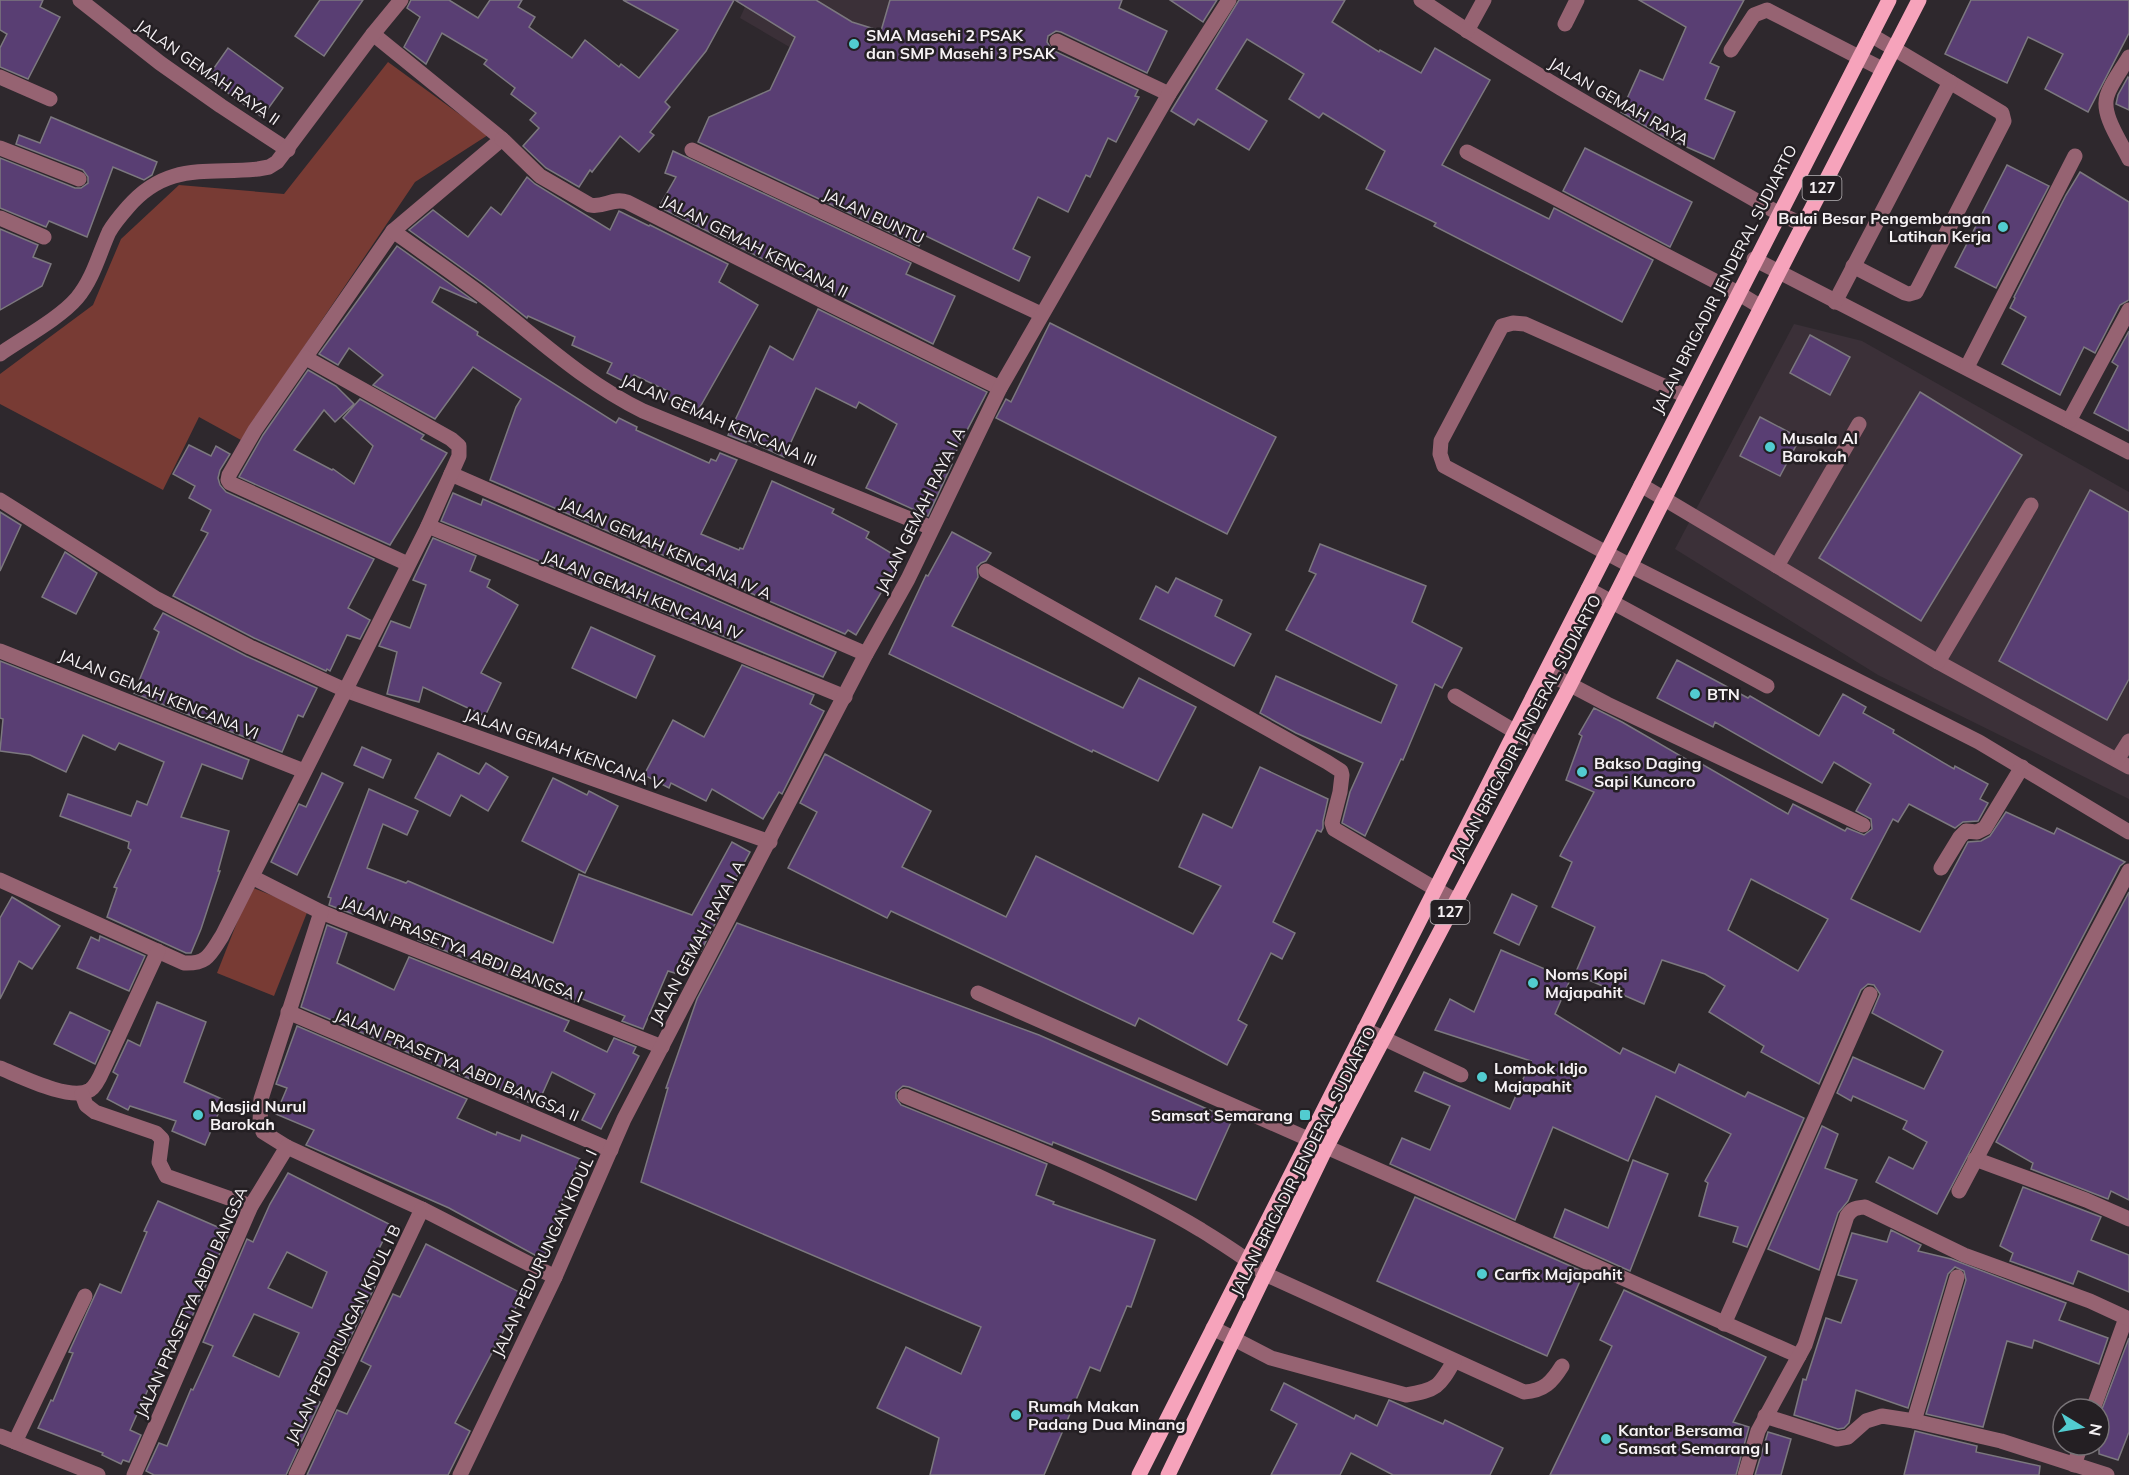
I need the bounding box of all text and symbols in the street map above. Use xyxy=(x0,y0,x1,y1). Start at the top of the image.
street label: JALAN GEMAH RAYA II xyxy=(132,15,284,129)
place label: SMA Masehi 2 PSAK dan SMP Masehi 3 PSAK xyxy=(866,25,1057,63)
marker: SMA Masehi 2 PSAK dan SMP Masehi 3 PSAK xyxy=(847,37,861,51)
street label: JALAN GEMAH RAYA xyxy=(1545,53,1693,149)
street label: JALAN BRIGADIR JENDERAL SUDIARTO xyxy=(1647,141,1801,417)
road number: 127 xyxy=(1802,176,1842,200)
street label: JALAN BUNTU xyxy=(820,184,928,248)
street label: JALAN GEMAH KENCANA II xyxy=(658,190,852,302)
place label: Balai Besar Pengembangan Latihan Kerja xyxy=(1778,208,1991,246)
marker: Balai Besar Pengembangan Latihan Kerja xyxy=(1996,220,2010,234)
street label: JALAN GEMAH KENCANA III xyxy=(618,370,820,470)
street label: JALAN GEMAH RAYA I A xyxy=(871,423,969,596)
place label: Musala Al Barokah xyxy=(1782,428,1858,466)
marker: Musala Al Barokah xyxy=(1763,440,1777,454)
street label: JALAN GEMAH KENCANA IV A xyxy=(557,493,775,603)
street label: JALAN GEMAH KENCANA IV xyxy=(540,546,746,644)
street label: JALAN BRIGADIR JENDERAL SUDIARTO xyxy=(1447,591,1605,865)
street label: JALAN GEMAH KENCANA VI xyxy=(56,645,262,743)
place label: BTN xyxy=(1707,684,1740,704)
marker: BTN xyxy=(1688,687,1702,701)
street label: JALAN GEMAH KENCANA V xyxy=(462,704,667,794)
place label: Bakso Daging Sapi Kuncoro xyxy=(1594,753,1701,791)
marker: Bakso Daging Sapi Kuncoro xyxy=(1575,765,1589,779)
street label: JALAN GEMAH RAYA I A xyxy=(645,856,749,1027)
street label: JALAN PRASETYA ABDI BANGSA I xyxy=(338,891,586,1007)
road number: 127 xyxy=(1430,900,1470,924)
place label: Noms Kopi Majapahit xyxy=(1545,964,1627,1002)
marker: Noms Kopi Majapahit xyxy=(1526,976,1540,990)
street label: JALAN PRASETYA ABDI BANGSA II xyxy=(332,1004,582,1126)
street label: JALAN BRIGADIR JENDERAL SUDIARTO xyxy=(1226,1023,1380,1299)
place label: Lombok Idjo Majapahit xyxy=(1494,1058,1587,1096)
marker: Lombok Idjo Majapahit xyxy=(1475,1070,1489,1084)
place label: Masjid Nurul Barokah xyxy=(210,1096,306,1134)
place label: Samsat Semarang xyxy=(1151,1105,1293,1125)
marker: Masjid Nurul Barokah xyxy=(191,1108,205,1122)
marker: Samsat Semarang xyxy=(1298,1108,1312,1122)
street label: JALAN PEDURUNGAN KIDUL I xyxy=(487,1146,601,1360)
street label: JALAN PRASETYA ABDI BANGSA xyxy=(131,1183,251,1421)
street label: JALAN PEDURUNGAN KIDUL I B xyxy=(281,1221,405,1447)
place label: Carfix Majapahit xyxy=(1494,1264,1622,1284)
marker: Carfix Majapahit xyxy=(1475,1267,1489,1281)
place label: Rumah Makan Padang Dua Minang xyxy=(1028,1396,1185,1434)
north arrow xyxy=(2051,1397,2111,1457)
marker: Rumah Makan Padang Dua Minang xyxy=(1009,1408,1023,1422)
place label: Kantor Bersama Samsat Semarang I xyxy=(1618,1420,1769,1458)
text: N xyxy=(2085,1422,2107,1438)
marker: Kantor Bersama Samsat Semarang I xyxy=(1599,1432,1613,1446)

